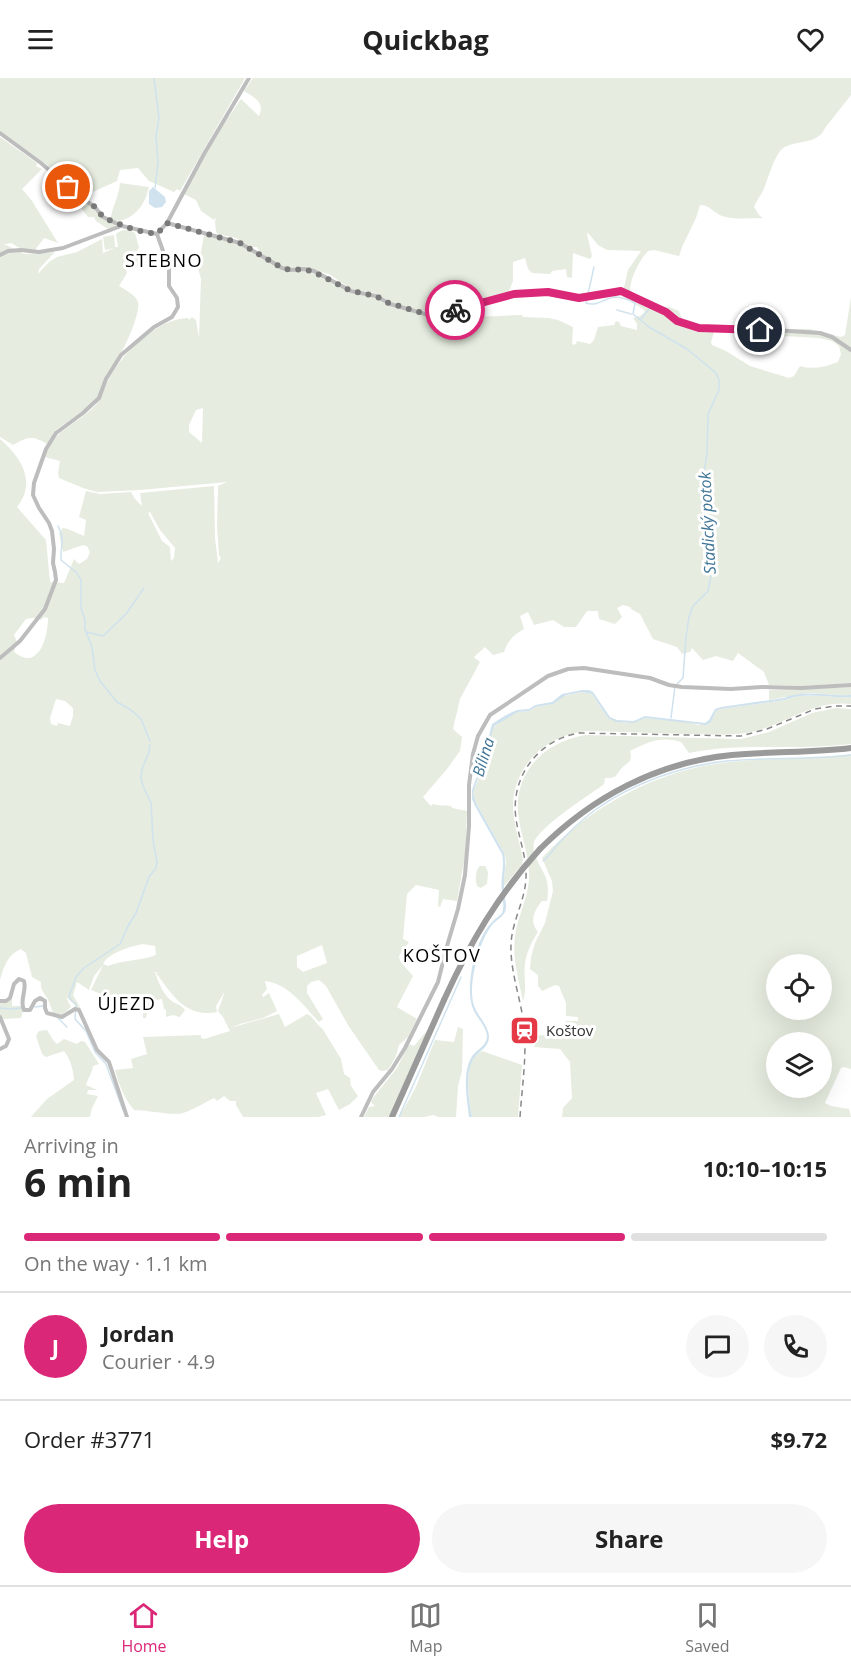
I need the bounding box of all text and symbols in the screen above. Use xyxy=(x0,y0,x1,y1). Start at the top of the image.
text: Quickbag xyxy=(362,21,489,58)
icon: menu xyxy=(24,23,57,56)
icon: heart xyxy=(794,23,827,56)
pin xyxy=(42,161,93,212)
icon: bag xyxy=(51,170,84,203)
district label: STEBNO xyxy=(125,248,203,272)
courier xyxy=(425,280,485,340)
icon: bike xyxy=(439,294,472,327)
pin xyxy=(734,304,785,355)
icon: home xyxy=(743,313,776,346)
water label: Stadický potok xyxy=(693,470,721,575)
water label: Bílina xyxy=(467,735,499,779)
district label: KOŠTOV xyxy=(403,943,481,967)
map controls xyxy=(766,954,832,1098)
button: locate xyxy=(766,954,832,1020)
district label: ÚJEZD xyxy=(98,991,156,1015)
station icon: Koštov xyxy=(509,1015,541,1047)
place label: Koštov xyxy=(546,1020,594,1040)
button: layers xyxy=(766,1032,832,1098)
text: Arriving in xyxy=(24,1132,119,1159)
text: 10:10–10:15 xyxy=(703,1153,827,1183)
text: 6 min xyxy=(24,1155,132,1208)
text: On the way · 1.1 km xyxy=(24,1250,207,1277)
button: chat xyxy=(686,1315,749,1378)
button: phone xyxy=(764,1315,827,1378)
text: Jordan xyxy=(102,1318,175,1348)
text: J xyxy=(52,1331,59,1361)
text: Courier · 4.9 xyxy=(102,1348,215,1375)
text: Order #3771 xyxy=(24,1424,155,1454)
text: $9.72 xyxy=(770,1424,827,1454)
button: Help xyxy=(24,1504,420,1573)
button: Share xyxy=(432,1504,827,1573)
tab: Home xyxy=(121,1599,167,1657)
tab: Map xyxy=(409,1599,442,1657)
tab: Saved xyxy=(685,1599,730,1657)

